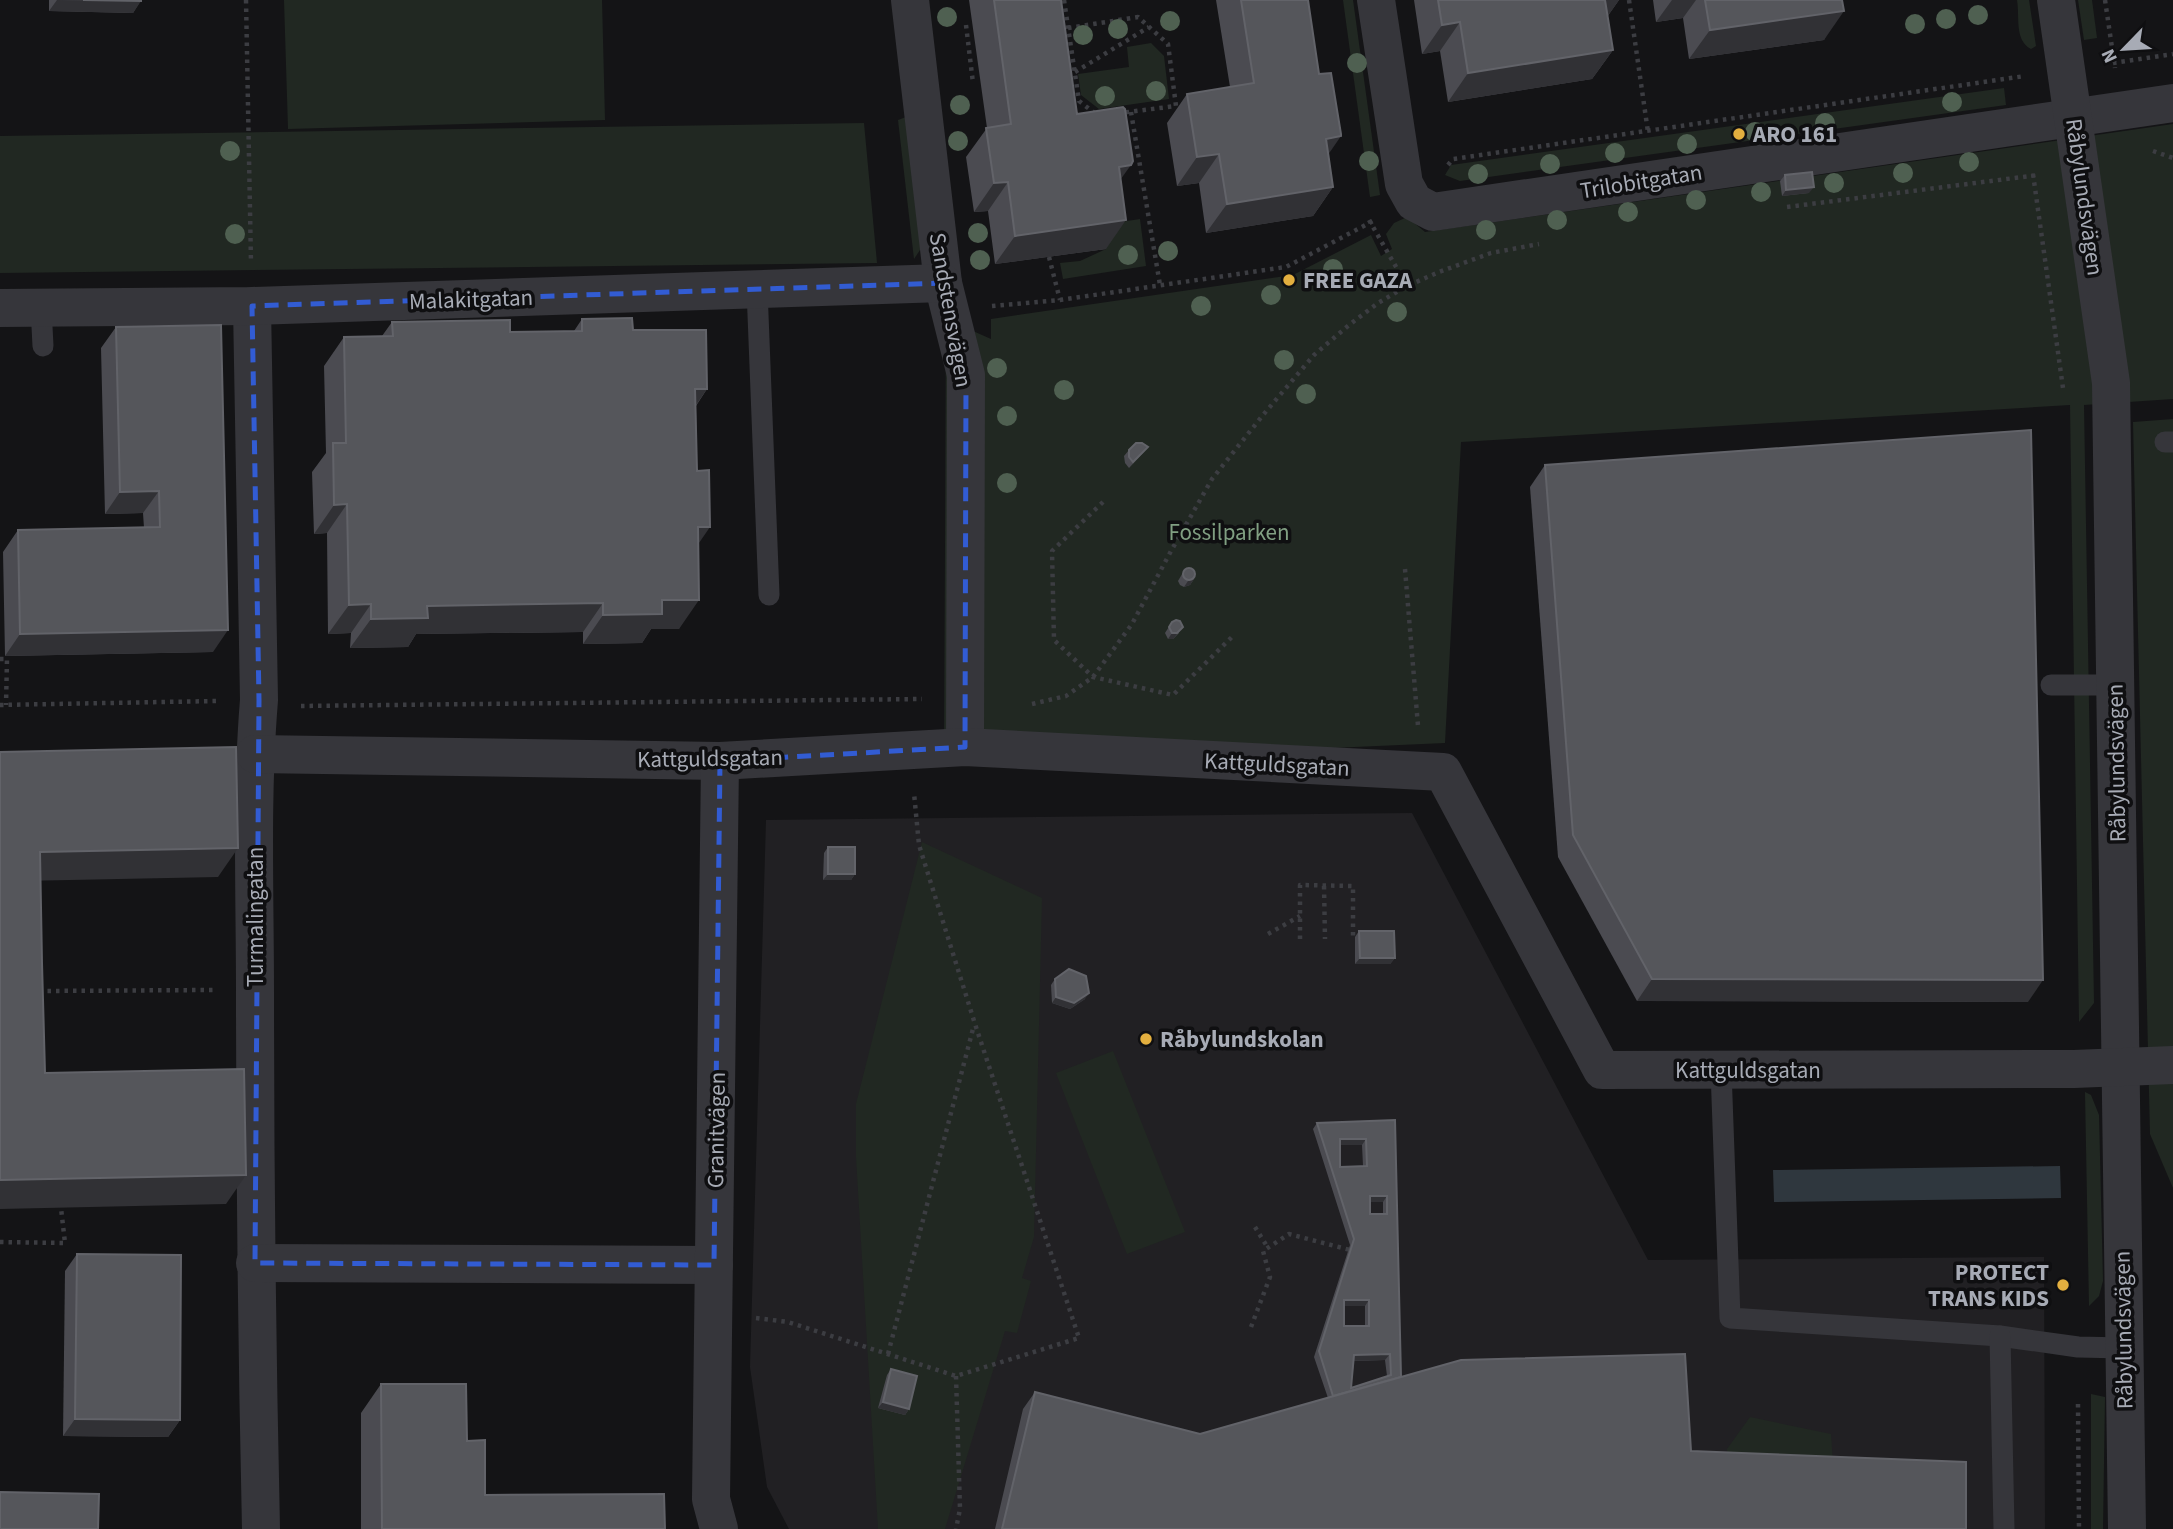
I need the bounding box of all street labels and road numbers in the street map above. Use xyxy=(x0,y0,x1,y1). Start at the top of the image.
street label: Råbylundsvägen xyxy=(2057,116,2112,278)
street label: Trilobitgatan xyxy=(1578,156,1704,207)
street label: Sandstensvägen xyxy=(921,230,980,390)
street label: Malakitgatan xyxy=(408,281,534,318)
street label: Råbylundsvägen xyxy=(2099,683,2134,843)
street label: Kattguldsgatan xyxy=(637,741,783,776)
street label: Kattguldsgatan xyxy=(1203,744,1351,785)
street label: Turmalingatan xyxy=(239,847,272,987)
street label: Kattguldsgatan xyxy=(1675,1054,1821,1087)
street label: Granitvägen xyxy=(699,1072,734,1188)
street label: Råbylundsvägen xyxy=(2106,1250,2141,1410)

